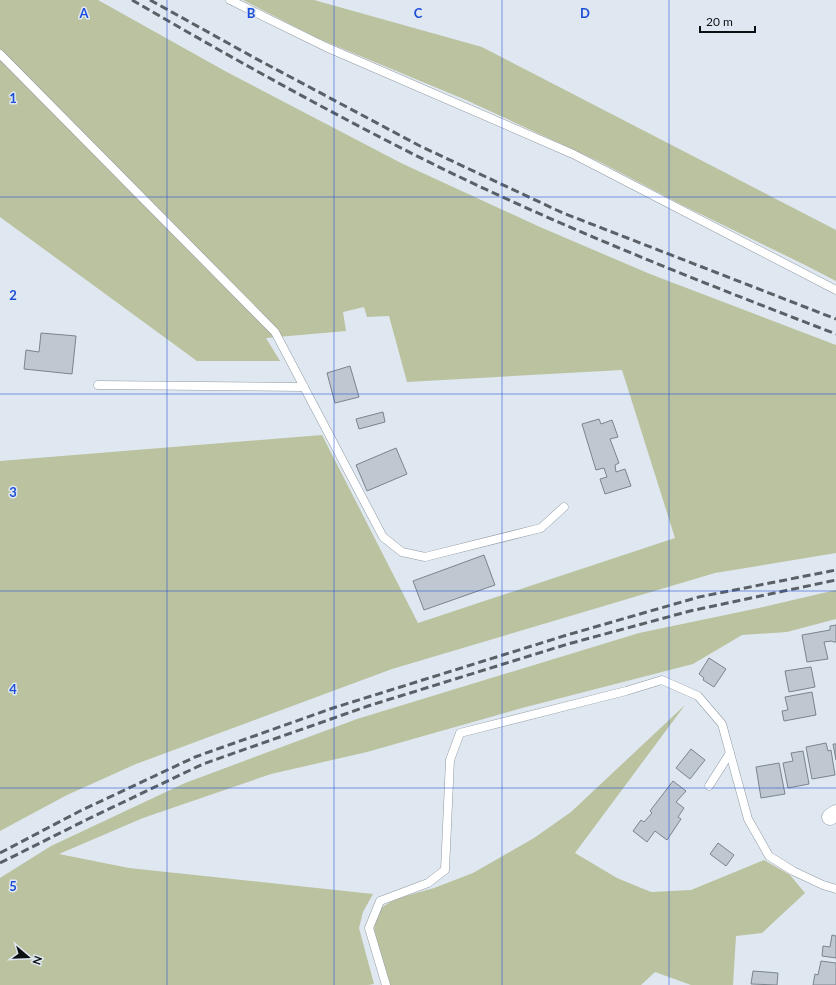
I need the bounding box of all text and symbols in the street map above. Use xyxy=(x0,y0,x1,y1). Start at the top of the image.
text: A xyxy=(78,5,89,21)
text: B xyxy=(247,5,256,21)
text: C xyxy=(414,5,423,21)
text: D xyxy=(580,5,590,21)
scale bar xyxy=(700,8,755,34)
text: 20 m xyxy=(706,14,733,29)
text: 1 xyxy=(9,90,17,106)
text: 2 xyxy=(9,287,17,303)
text: 3 xyxy=(9,484,17,500)
text: 4 xyxy=(9,681,17,697)
text: 5 xyxy=(9,878,17,894)
north arrow xyxy=(8,937,48,977)
text: N xyxy=(30,954,45,967)

